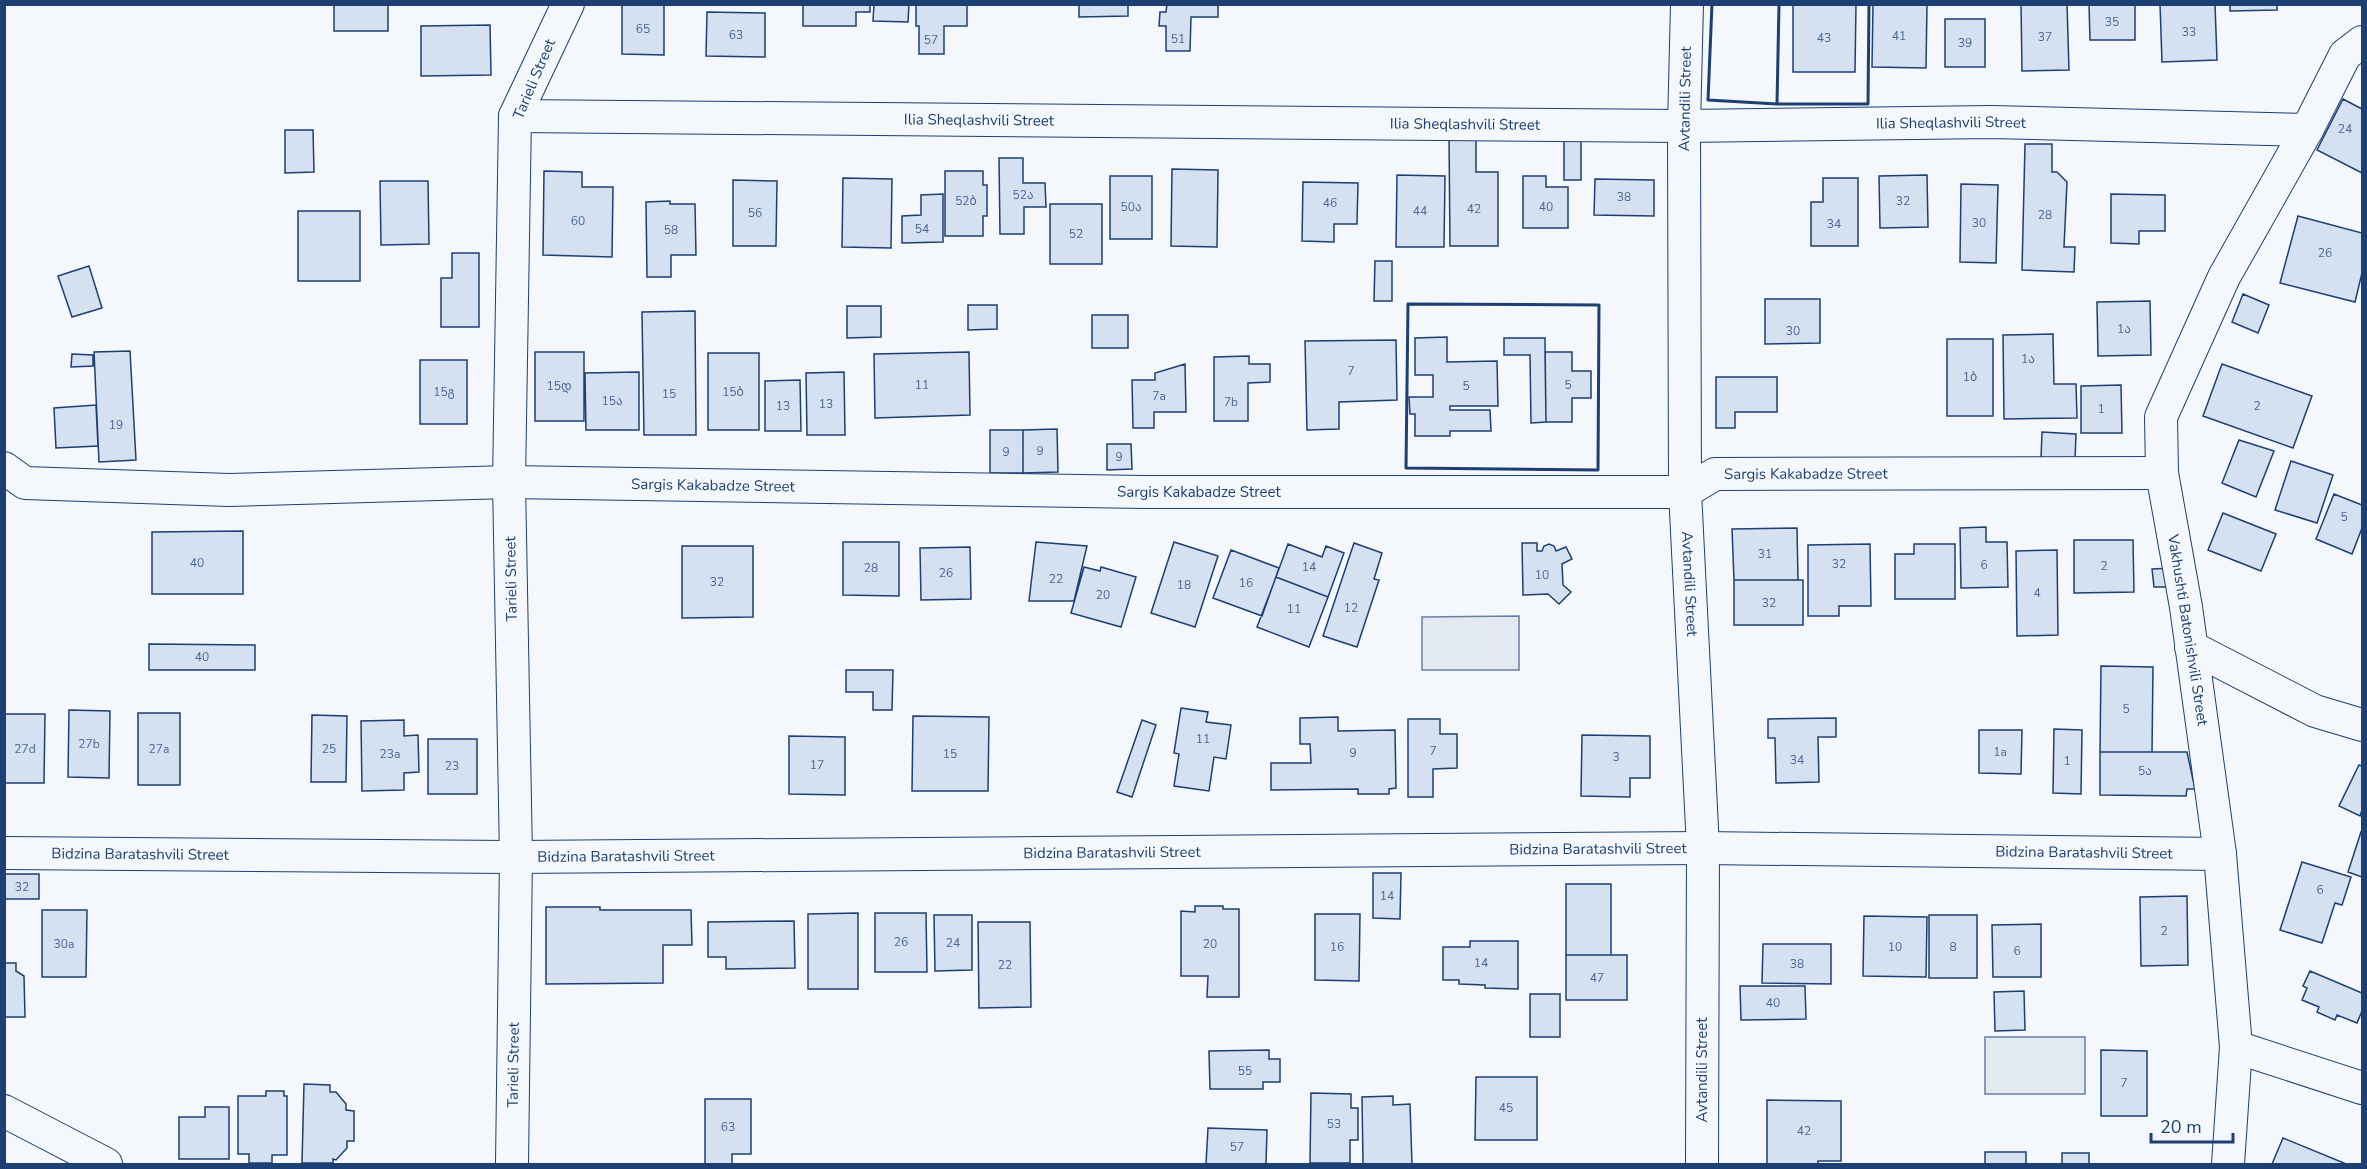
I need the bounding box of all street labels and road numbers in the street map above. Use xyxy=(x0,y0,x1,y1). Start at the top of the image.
street label: Tarieli Street xyxy=(508,35,560,122)
street label: Avtandili Street xyxy=(1674,46,1696,152)
street label: Ilia Sheqlashvili Street xyxy=(904,109,1055,131)
street label: Ilia Sheqlashvili Street xyxy=(1876,112,2027,133)
street label: Ilia Sheqlashvili Street xyxy=(1390,113,1541,135)
street label: Sargis Kakabadze Street xyxy=(1724,464,1888,484)
street label: Sargis Kakabadze Street xyxy=(631,474,796,497)
street label: Sargis Kakabadze Street xyxy=(1117,482,1281,502)
street label: Avtandili Street xyxy=(1677,531,1702,638)
street label: Vakhushti Batonishvili Street xyxy=(2163,532,2213,728)
street label: Tarieli Street xyxy=(500,535,522,622)
street label: Bidzina Baratashvili Street xyxy=(1509,838,1687,859)
street label: Bidzina Baratashvili Street xyxy=(1995,841,2173,863)
street label: Bidzina Baratashvili Street xyxy=(1023,842,1201,863)
street label: Bidzina Baratashvili Street xyxy=(51,843,230,865)
street label: Bidzina Baratashvili Street xyxy=(537,845,715,867)
street label: Avtandili Street xyxy=(1692,1017,1712,1123)
street label: Tarieli Street xyxy=(503,1021,524,1108)

